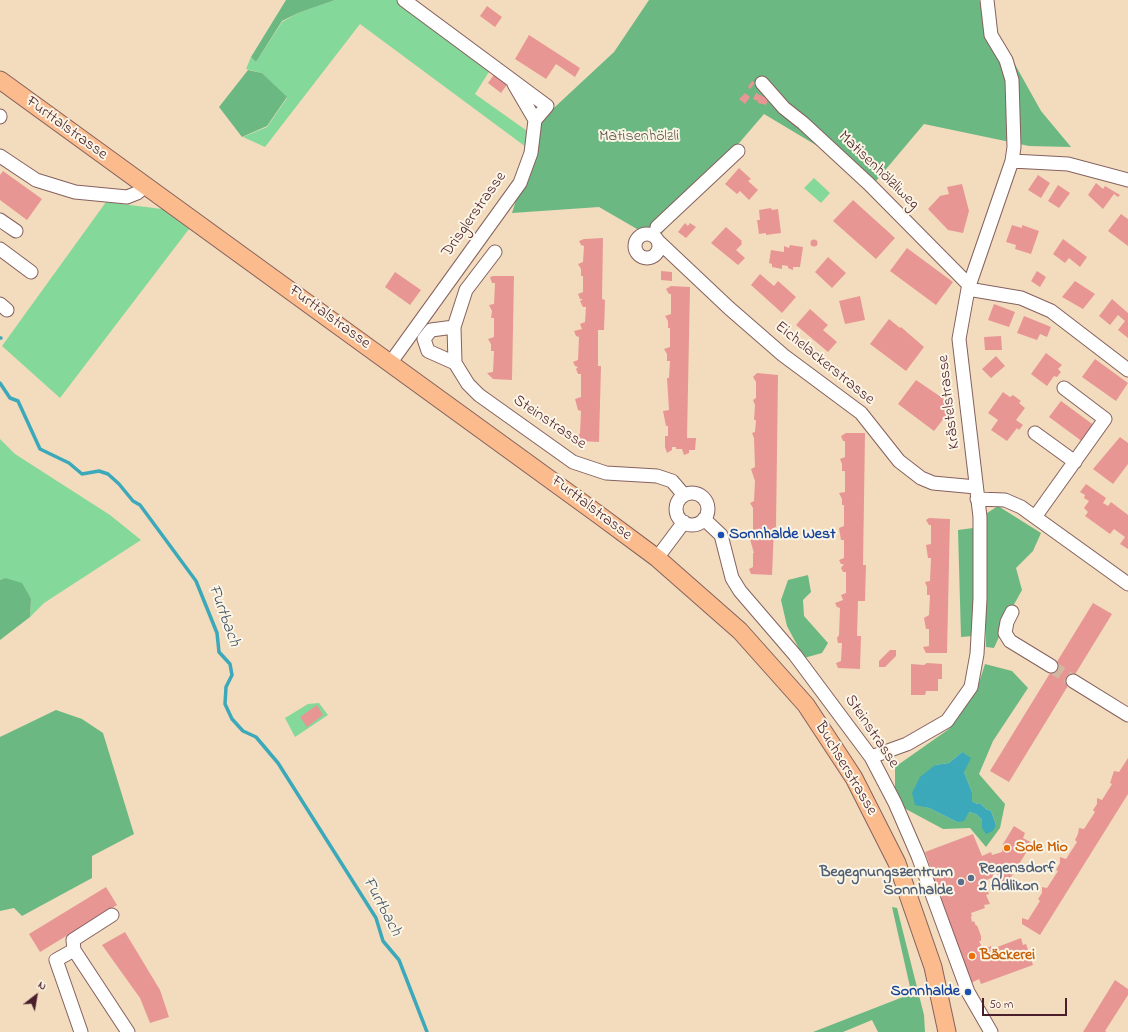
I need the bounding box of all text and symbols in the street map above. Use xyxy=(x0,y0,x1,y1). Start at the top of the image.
street label: Furttalstrasse xyxy=(22,93,110,165)
park label: Matisenhölzli xyxy=(599,127,679,147)
street label: Matisenhölzliweg xyxy=(834,128,922,214)
street label: Drisglerstrasse xyxy=(439,169,511,261)
street label: Furttalstrasse xyxy=(285,282,373,354)
street label: Eichelackerstrasse xyxy=(770,318,878,410)
street label: Krästelstrasse xyxy=(935,354,965,450)
street label: Steinstrasse xyxy=(509,392,589,454)
street label: Furttalstrasse xyxy=(547,472,635,546)
place label: Sonnhalde West xyxy=(729,525,836,545)
marker: Sonnhalde West xyxy=(716,530,726,540)
water label: Furtbach xyxy=(202,582,244,650)
street label: Steinstrasse xyxy=(840,692,902,772)
street label: Buchserstrasse xyxy=(810,719,880,819)
place label: Sole Mio xyxy=(1015,838,1068,858)
marker: Sole Mio xyxy=(1002,843,1012,853)
place label: Regensdorf 2 Adlikon xyxy=(979,859,1055,897)
place label: Begegnungszentrum Sonnhalde xyxy=(820,863,953,901)
marker: Regensdorf 2 Adlikon xyxy=(966,873,976,883)
water label: Furtbach xyxy=(357,874,405,940)
marker: Begegnungszentrum Sonnhalde xyxy=(956,877,966,887)
place label: Bäckerei xyxy=(980,946,1035,966)
marker: Bäckerei xyxy=(967,951,977,961)
north arrow xyxy=(16,976,56,1016)
text: N xyxy=(35,977,49,994)
place label: Sonnhalde xyxy=(891,982,960,1002)
marker: Sonnhalde xyxy=(963,987,973,997)
scale bar xyxy=(984,990,1069,1016)
text: 50 m xyxy=(989,996,1013,1014)

